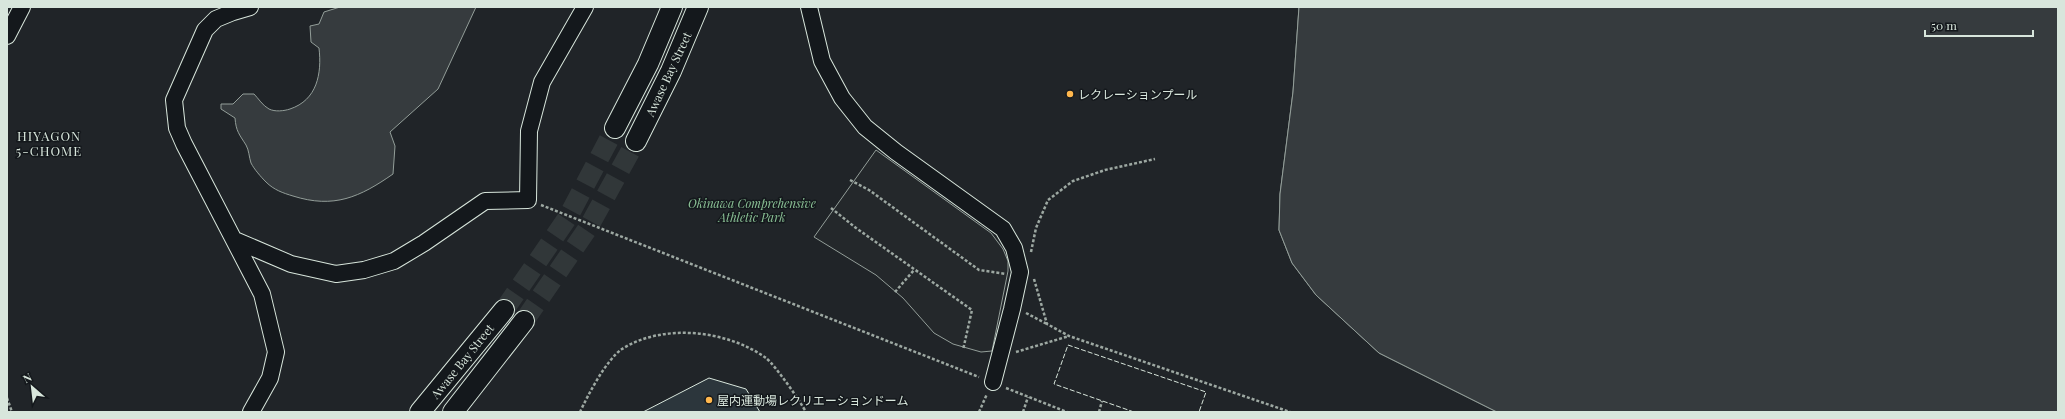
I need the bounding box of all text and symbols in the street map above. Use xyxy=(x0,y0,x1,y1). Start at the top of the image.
scale bar xyxy=(1925,12,2033,38)
text: 50 m xyxy=(1931,17,1957,33)
street label: Awase Bay Street xyxy=(641,28,695,120)
place label: レクレーションプール xyxy=(1078,86,1197,102)
marker: レクレーションプール xyxy=(1065,89,1075,99)
district label: HIYAGON 5-CHOME xyxy=(16,127,82,159)
park label: Okinawa Comprehensive Athletic Park xyxy=(688,195,816,225)
street label: Awase Bay Street xyxy=(426,320,497,402)
north arrow xyxy=(12,367,52,407)
text: N xyxy=(20,369,34,386)
place label: 屋内運動場レクリエーションドーム xyxy=(717,392,908,408)
marker: 屋内運動場レクリエーションドーム xyxy=(704,395,714,405)

